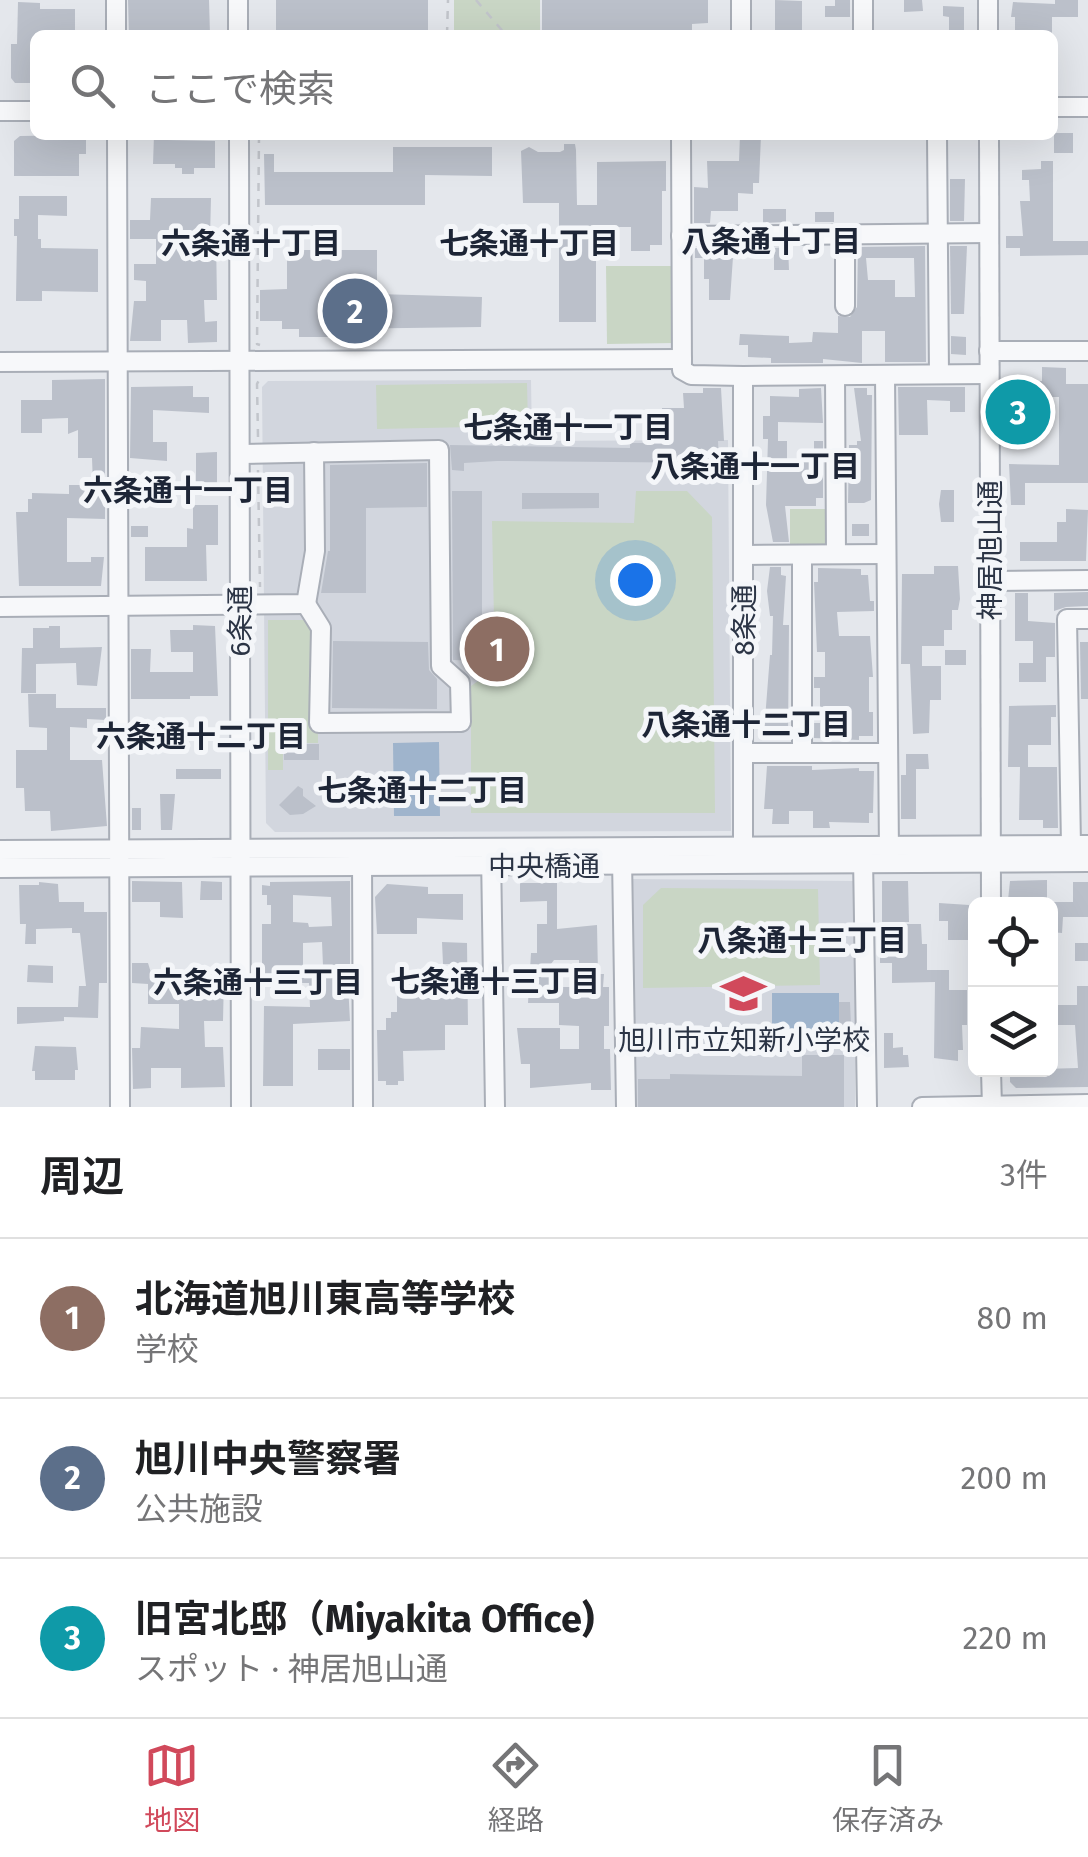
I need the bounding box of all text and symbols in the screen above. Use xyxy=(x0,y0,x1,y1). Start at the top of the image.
search box xyxy=(30,30,1058,140)
icon: search xyxy=(65,58,120,113)
text: ここで検索 xyxy=(145,66,335,112)
district label: 八条通十丁目 xyxy=(681,224,861,260)
district label: 六条通十丁目 xyxy=(161,226,341,262)
district label: 七条通十丁目 xyxy=(439,226,619,262)
pin: 2 xyxy=(322,274,388,348)
pin: 3 xyxy=(986,374,1050,450)
district label: 七条通十一丁目 xyxy=(463,410,673,446)
district label: 八条通十一丁目 xyxy=(650,449,860,485)
district label: 六条通十一丁目 xyxy=(83,473,293,509)
street label: 神居旭山通 xyxy=(974,480,1007,620)
your location xyxy=(610,555,661,606)
street label: 8条通 xyxy=(728,584,761,656)
street label: 6条通 xyxy=(224,586,257,656)
pin: 1 xyxy=(464,612,530,686)
district label: 八条通十二丁目 xyxy=(641,707,851,743)
district label: 六条通十二丁目 xyxy=(96,719,306,755)
district label: 七条通十二丁目 xyxy=(317,773,527,809)
street label: 中央橋通 xyxy=(488,850,600,883)
map controls xyxy=(968,897,1058,1077)
button: locate xyxy=(968,897,1058,987)
district label: 八条通十三丁目 xyxy=(697,923,907,959)
district label: 七条通十三丁目 xyxy=(390,964,600,1000)
district label: 六条通十三丁目 xyxy=(153,965,363,1001)
school or university icon: 旭川市立知新小学校 xyxy=(720,970,768,1018)
button: layers xyxy=(968,987,1058,1077)
place label: 旭川市立知新小学校 xyxy=(618,1024,870,1057)
text: 周辺 xyxy=(40,1152,124,1202)
text: 3件 xyxy=(1000,1156,1048,1194)
text: 北海道旭川東高等学校 xyxy=(135,1276,515,1322)
text: 1 xyxy=(65,1299,80,1337)
text: 80 m xyxy=(977,1299,1048,1337)
text: 学校 xyxy=(135,1330,199,1368)
text: 旭川中央警察署 xyxy=(135,1436,401,1482)
text: 2 xyxy=(64,1459,81,1497)
text: 200 m xyxy=(961,1459,1048,1497)
text: 公共施設 xyxy=(135,1490,263,1528)
text: 旧宮北邸（Miyakita Office) xyxy=(135,1596,594,1642)
text: 3 xyxy=(64,1619,81,1657)
text: 220 m xyxy=(963,1619,1048,1657)
text: スポット · 神居旭山通 xyxy=(135,1650,448,1688)
tab: 地図 xyxy=(144,1738,200,1838)
tab: 経路 xyxy=(488,1738,544,1838)
tab: 保存済み xyxy=(832,1738,944,1838)

